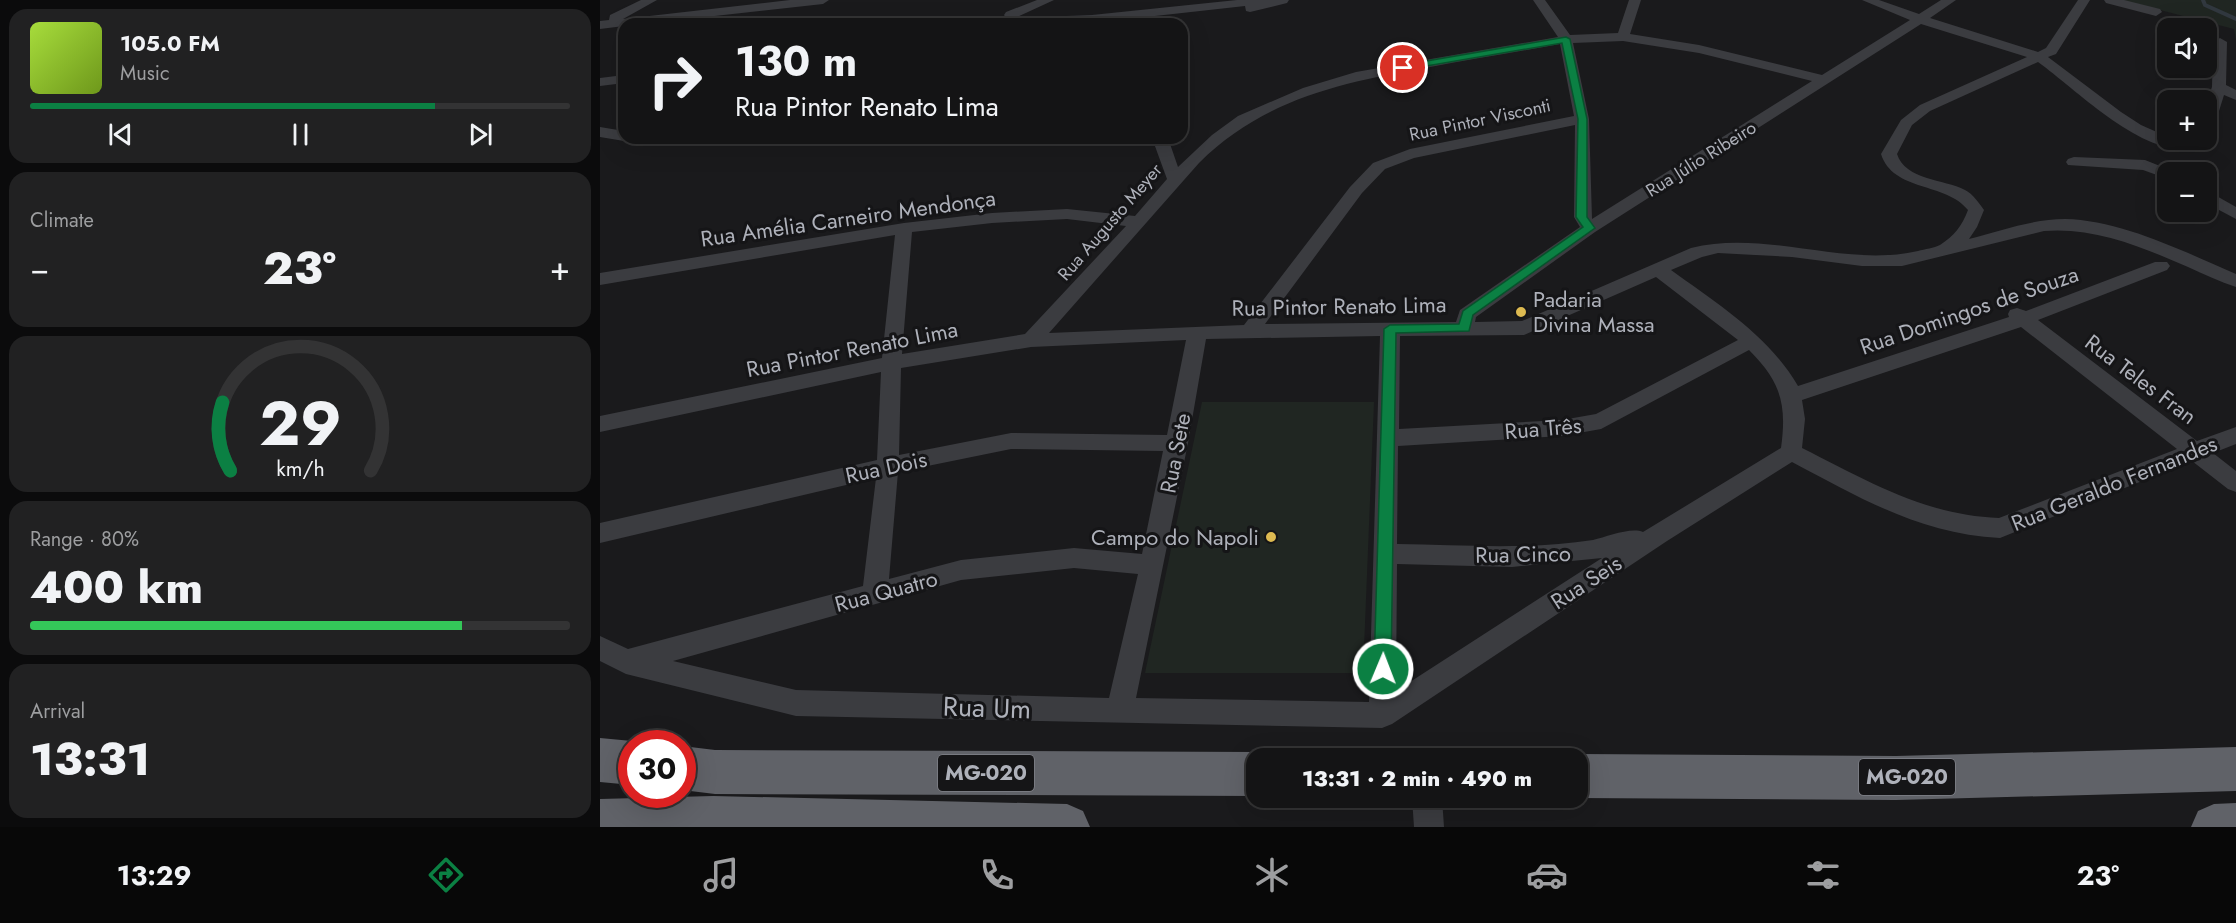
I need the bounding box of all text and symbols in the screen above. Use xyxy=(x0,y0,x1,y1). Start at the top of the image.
map controls xyxy=(2157,18,2217,222)
button: sound xyxy=(2157,18,2217,78)
text: 105.0 FM xyxy=(120,27,220,59)
text: 130 m xyxy=(735,31,857,92)
icon: right xyxy=(636,42,714,120)
pin xyxy=(1377,42,1428,93)
icon: arrive xyxy=(1386,51,1419,84)
text: Music xyxy=(120,59,170,88)
text: Rua Pintor Renato Lima xyxy=(735,87,999,126)
button: + xyxy=(2157,90,2217,150)
street label: Rua Pintor Visconti xyxy=(1407,92,1553,148)
street label: Rua Júlio Ribeiro xyxy=(1641,114,1762,203)
icon: previous xyxy=(104,118,137,151)
icon: pause xyxy=(284,118,317,151)
icon: next xyxy=(464,118,497,151)
street label: Rua Augusto Meyer xyxy=(1052,157,1169,286)
button: − xyxy=(2157,162,2217,222)
street label: Rua Amélia Carneiro Mendonça xyxy=(698,181,998,255)
text: Climate xyxy=(30,206,94,235)
text: 23° xyxy=(263,236,336,301)
text: − xyxy=(30,245,49,292)
text: + xyxy=(550,245,570,292)
street label: Rua Domingos de Souza xyxy=(1855,258,2083,362)
place label: Padaria Divina Massa xyxy=(1533,283,1655,340)
street label: Rua Pintor Renato Lima xyxy=(1231,288,1447,324)
marker: Padaria Divina Massa xyxy=(1514,305,1528,319)
street label: Rua Pintor Renato Lima xyxy=(743,313,961,385)
street label: Rua Teles Fran xyxy=(2078,326,2204,432)
text: 29 xyxy=(259,378,341,468)
street label: Rua Três xyxy=(1503,409,1583,447)
street label: Rua Sete xyxy=(1152,410,1198,496)
street label: Rua Geraldo Fernandes xyxy=(2006,427,2222,539)
street label: Rua Dois xyxy=(842,443,930,491)
text: km/h xyxy=(276,453,324,484)
place label: Campo do Napoli xyxy=(1091,521,1259,553)
text: Range · 80% xyxy=(30,525,139,554)
marker: Campo do Napoli xyxy=(1264,530,1278,544)
street label: Rua Cinco xyxy=(1475,537,1571,571)
street label: Rua Seis xyxy=(1544,547,1628,617)
text: 400 km xyxy=(30,555,203,620)
street label: Rua Quatro xyxy=(831,562,941,620)
position arrow xyxy=(1351,637,1415,701)
street label: Rua Um xyxy=(942,686,1032,729)
text: Arrival xyxy=(30,697,85,726)
text: 13:31 xyxy=(30,727,150,792)
speed limit sign: 30 xyxy=(618,730,696,808)
road number: MG-020 xyxy=(938,755,1034,791)
road number: MG-020 xyxy=(1859,759,1955,795)
text: 13:31 · 2 min · 490 m xyxy=(1302,762,1532,794)
icon: directions xyxy=(425,854,467,896)
icon: music xyxy=(700,854,742,896)
icon: phone xyxy=(976,854,1018,896)
icon: climate xyxy=(1251,854,1293,896)
icon: car xyxy=(1526,854,1568,896)
icon: filters xyxy=(1802,854,1844,896)
text: 13:29 xyxy=(117,856,192,895)
text: 23° xyxy=(2077,856,2119,895)

